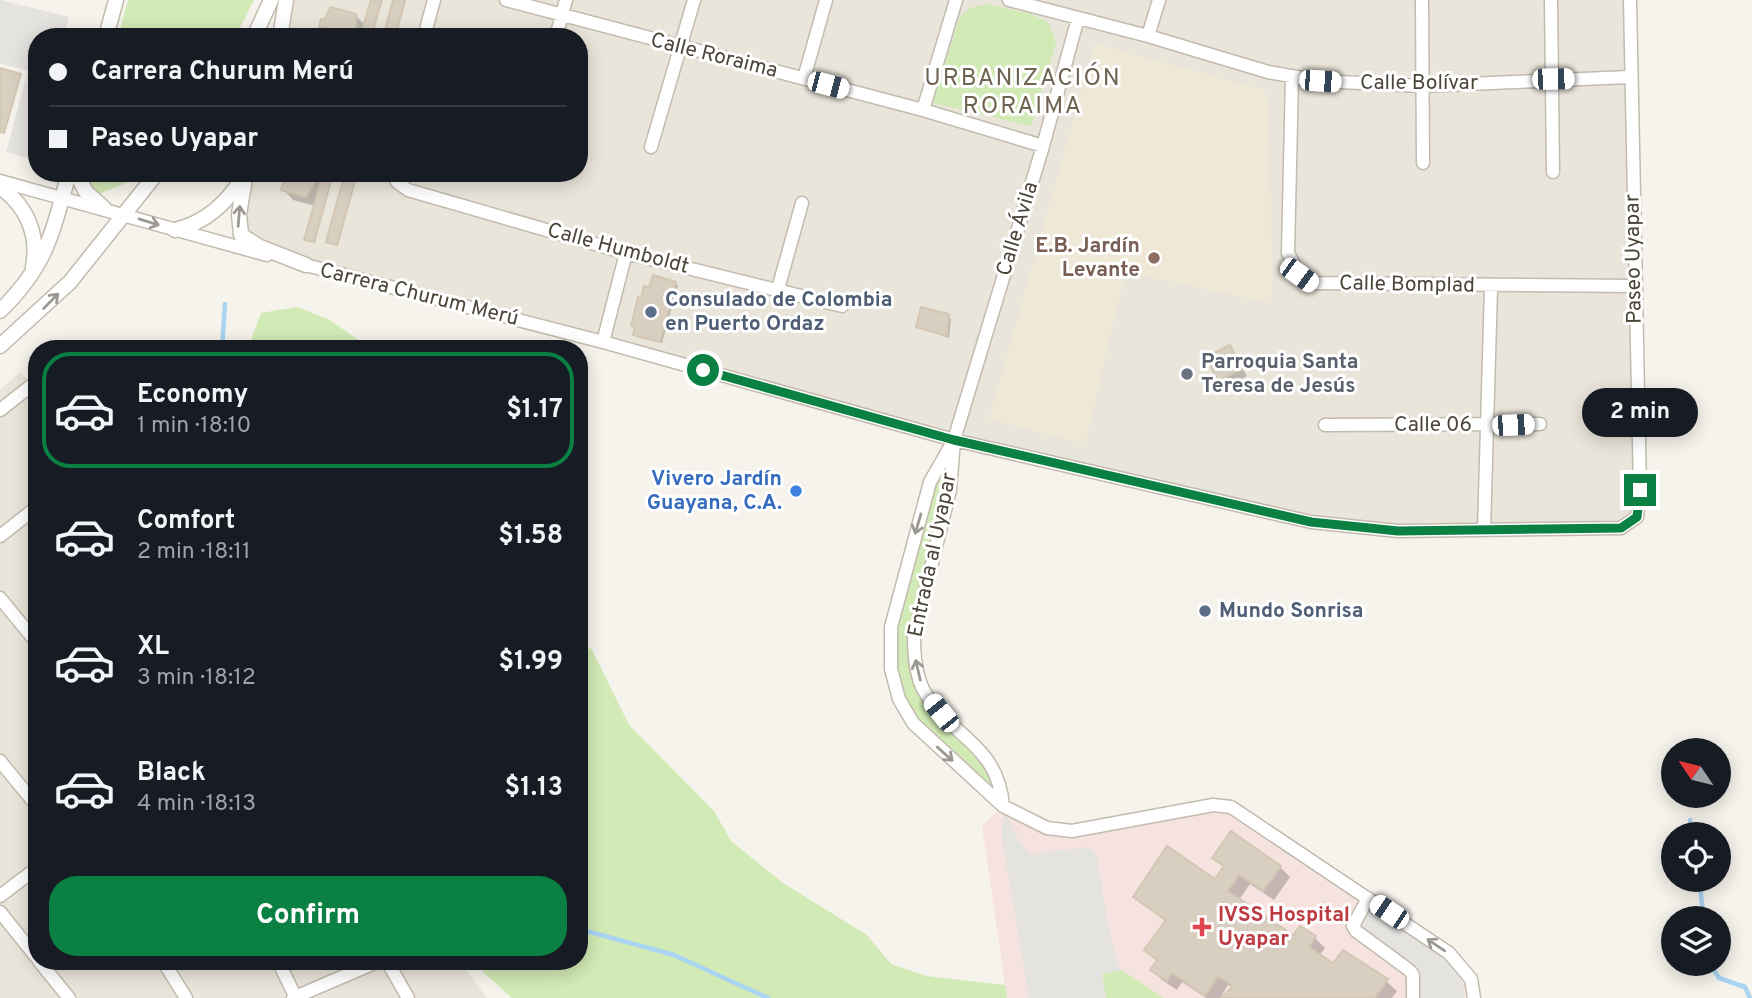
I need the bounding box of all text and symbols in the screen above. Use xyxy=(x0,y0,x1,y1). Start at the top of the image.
street label: Calle Roraima xyxy=(648,27,780,85)
text: Carrera Churum Merú xyxy=(91,56,354,89)
district label: URBANIZACIÓN RORAIMA xyxy=(924,62,1122,122)
car xyxy=(1532,68,1575,90)
car xyxy=(805,69,852,101)
car xyxy=(1299,69,1342,93)
street label: Calle Bolívar xyxy=(1360,70,1478,97)
text: Paseo Uyapar xyxy=(91,123,258,156)
street label: Calle Ávila xyxy=(990,178,1045,279)
street label: Paseo Uyapar xyxy=(1619,194,1649,324)
one-way arrow xyxy=(233,205,246,228)
one-way arrow xyxy=(138,216,160,229)
street label: Calle Humboldt xyxy=(544,217,692,281)
place label: E.B. Jardín Levante xyxy=(1035,233,1140,284)
marker: E.B. Jardín Levante xyxy=(1146,250,1162,266)
car xyxy=(1276,254,1323,296)
street label: Carrera Churum Merú xyxy=(317,257,521,333)
street label: Calle Bomplad xyxy=(1339,270,1475,300)
place label: Consulado de Colombia en Puerto Ordaz xyxy=(665,287,892,338)
one-way arrow xyxy=(43,292,60,309)
marker: Consulado de Colombia en Puerto Ordaz xyxy=(643,304,659,320)
place label: Parroquia Santa Teresa de Jesús xyxy=(1201,349,1359,400)
route start xyxy=(687,354,719,386)
marker: Parroquia Santa Teresa de Jesús xyxy=(1179,366,1195,382)
icon: car xyxy=(53,379,116,442)
text: Economy xyxy=(137,379,248,412)
callout: 2 min xyxy=(1582,388,1698,438)
text: $1.17 xyxy=(506,394,563,427)
text: 2 min xyxy=(1610,398,1670,427)
text: 1 min · 18:10 xyxy=(137,412,251,441)
street label: Calle 06 xyxy=(1394,412,1472,439)
car xyxy=(1492,414,1535,436)
place label: Vivero Jardín Guayana, C.A. xyxy=(647,466,782,517)
street label: Entrada al Uyapar xyxy=(902,470,964,640)
route end xyxy=(1624,474,1656,506)
marker: Vivero Jardín Guayana, C.A. xyxy=(788,483,804,499)
icon: car xyxy=(53,505,116,568)
text: Comfort xyxy=(137,505,235,538)
one-way arrow xyxy=(911,512,924,535)
text: $1.58 xyxy=(498,520,563,553)
text: 2 min · 18:11 xyxy=(137,538,251,567)
place label: Mundo Sonrisa xyxy=(1219,598,1363,625)
marker: Mundo Sonrisa xyxy=(1197,603,1213,619)
icon: car xyxy=(53,631,116,694)
text: XL xyxy=(137,631,169,664)
text: $1.99 xyxy=(499,646,563,679)
one-way arrow xyxy=(910,659,924,682)
text: 3 min · 18:12 xyxy=(137,664,256,693)
car xyxy=(920,690,963,736)
north arrow xyxy=(1661,738,1731,808)
map controls xyxy=(1661,738,1731,976)
one-way arrow xyxy=(936,746,954,762)
icon: car xyxy=(53,757,116,820)
text: Black xyxy=(137,757,206,790)
text: $1.13 xyxy=(504,772,563,805)
text: 4 min · 18:13 xyxy=(137,790,256,819)
button: locate xyxy=(1661,822,1731,892)
button: Confirm xyxy=(49,876,567,956)
car xyxy=(1366,892,1413,932)
place label: IVSS Hospital Uyapar xyxy=(1218,902,1350,953)
button: layers xyxy=(1661,906,1731,976)
marker: IVSS Hospital Uyapar xyxy=(1192,917,1212,937)
one-way arrow xyxy=(1427,938,1447,952)

